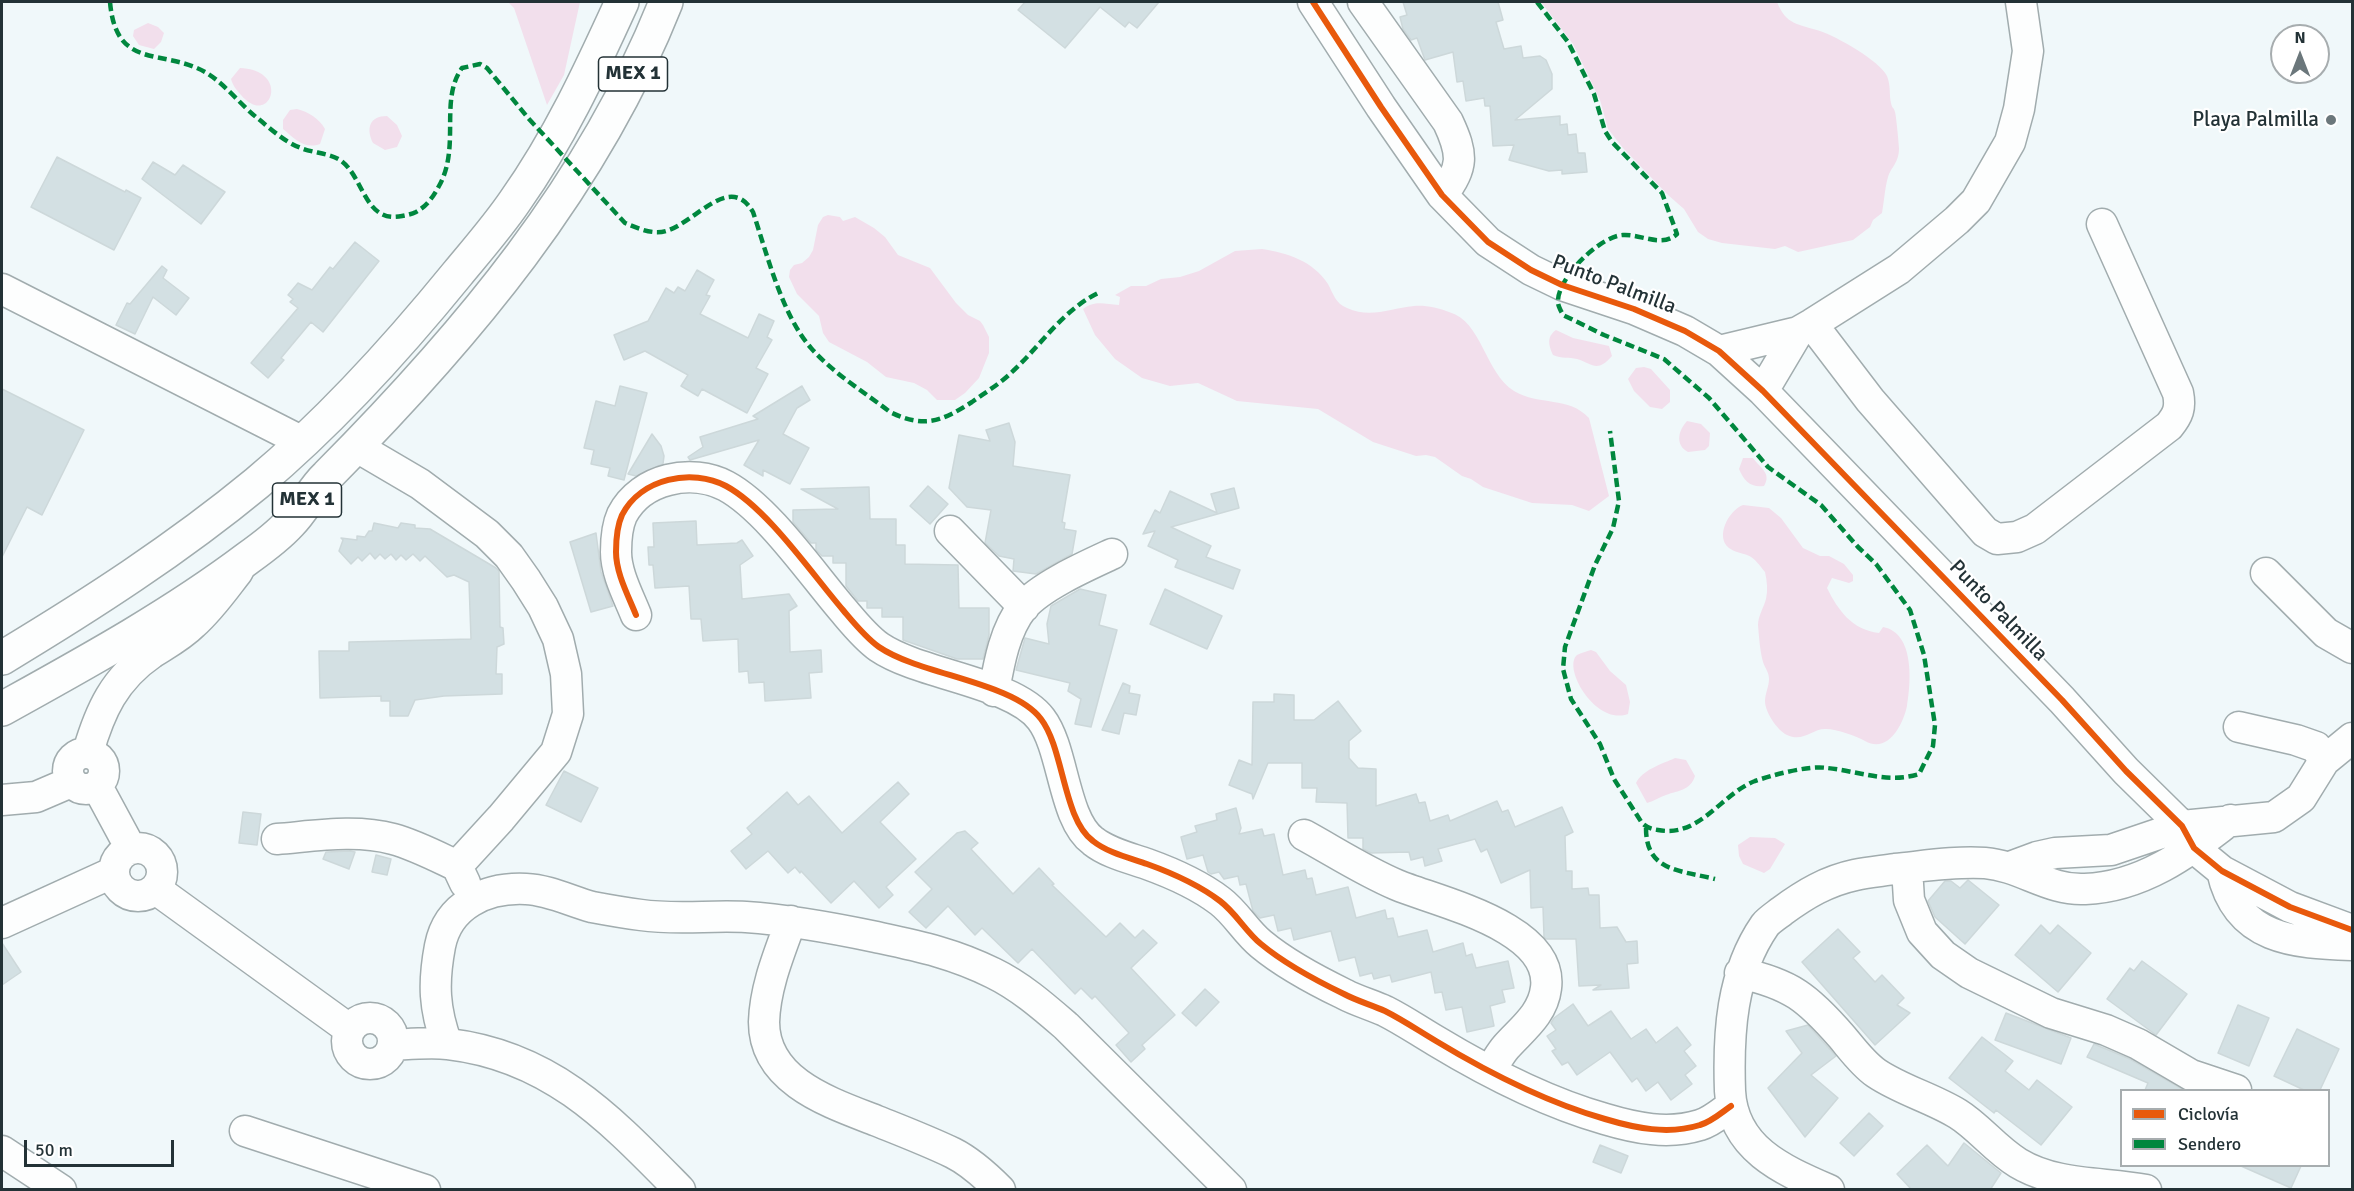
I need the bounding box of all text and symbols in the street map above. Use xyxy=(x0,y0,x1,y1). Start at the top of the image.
north arrow xyxy=(2270,24,2330,84)
text: N xyxy=(2294,28,2306,48)
road number: MEX 1 xyxy=(598,57,668,91)
place label: Playa Palmilla xyxy=(2192,107,2319,133)
marker: Playa Palmilla xyxy=(2324,113,2338,127)
street label: Punto Palmilla xyxy=(1548,250,1680,320)
road number: MEX 1 xyxy=(272,483,342,517)
street label: Punto Palmilla xyxy=(1944,555,2052,667)
legend xyxy=(2120,1089,2330,1167)
text: Ciclovía xyxy=(2178,1103,2239,1125)
scale bar xyxy=(27,1128,177,1166)
text: Sendero xyxy=(2178,1133,2241,1155)
text: 50 m xyxy=(35,1139,73,1161)

